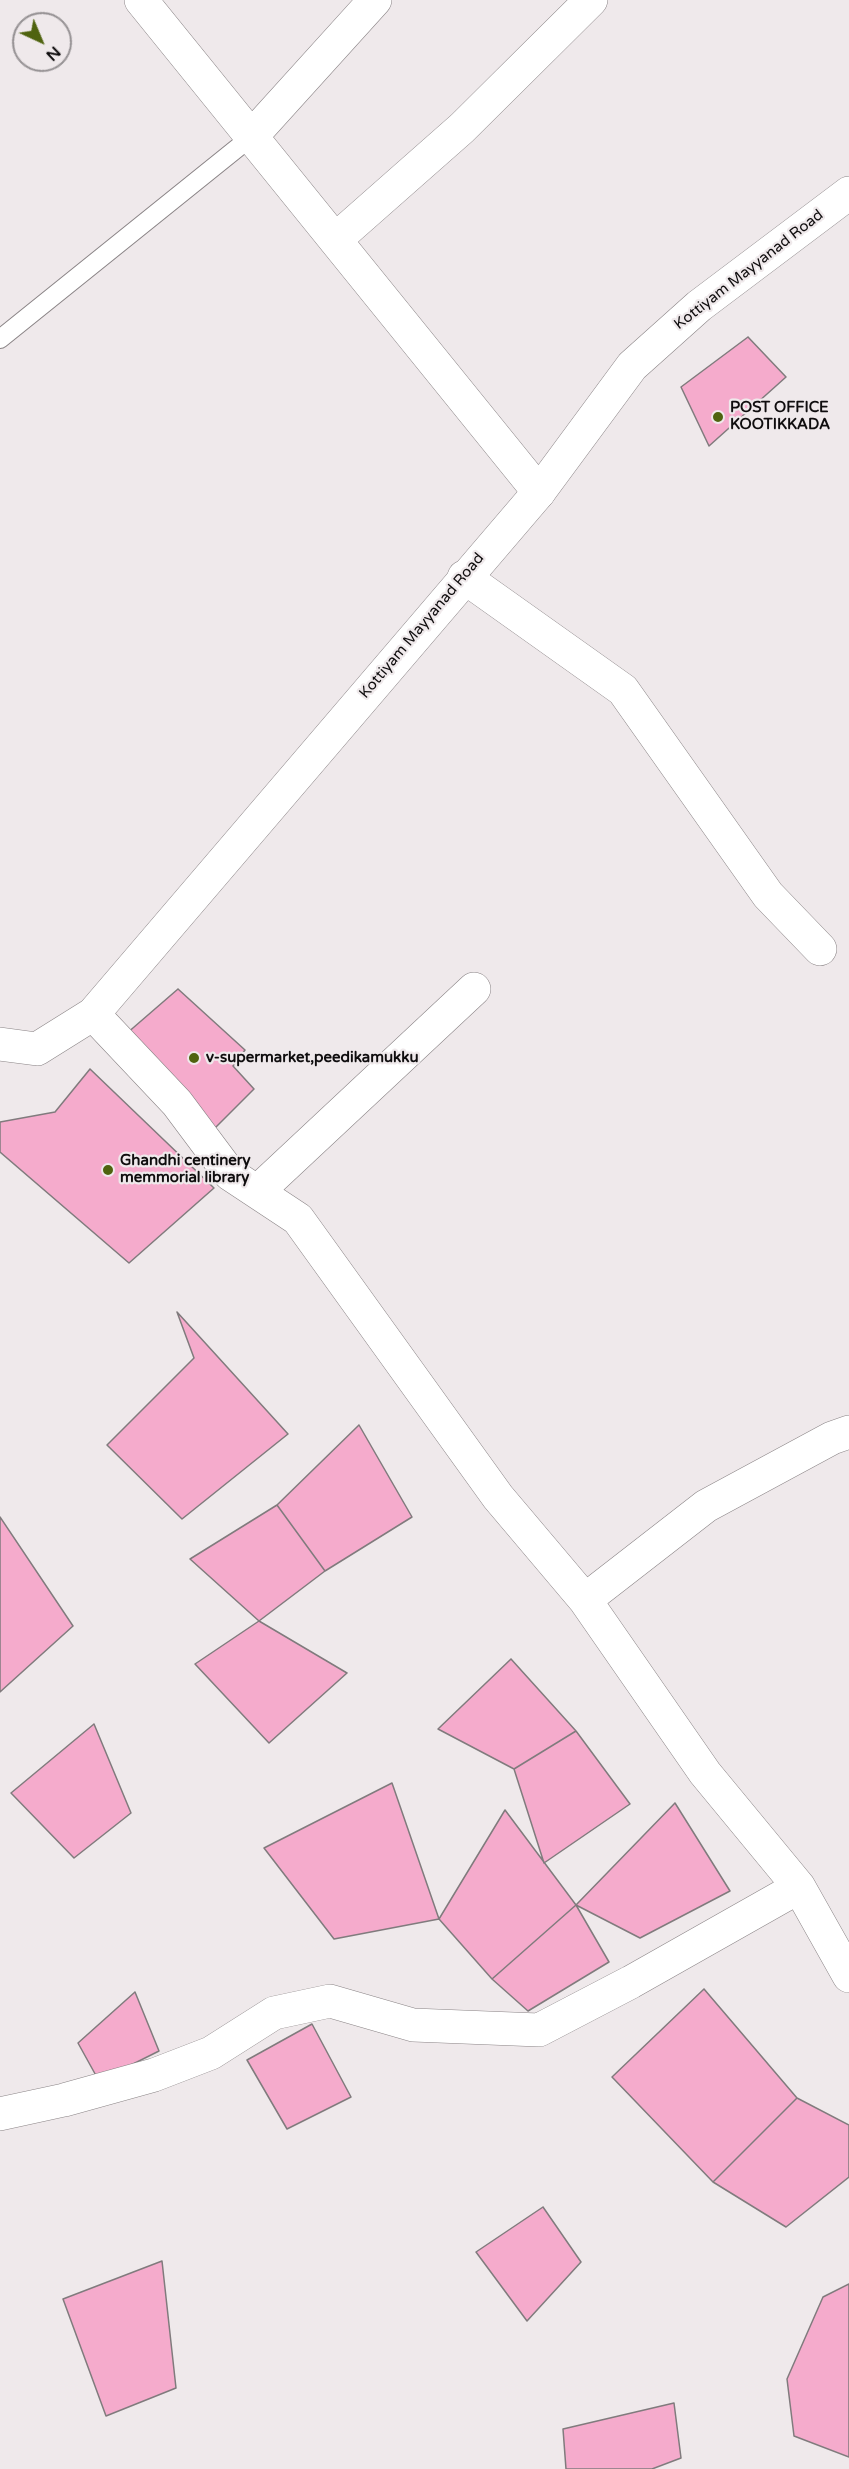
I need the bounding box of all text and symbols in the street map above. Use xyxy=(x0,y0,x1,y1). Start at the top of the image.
north arrow xyxy=(12,12,72,72)
text: N xyxy=(42,42,65,65)
street label: Kottiyam Mayyanad Road xyxy=(671,206,827,334)
place label: POST OFFICE KOOTIKKADA xyxy=(730,399,830,434)
marker: POST OFFICE KOOTIKKADA xyxy=(711,410,725,424)
street label: Kottiyam Mayyanad Road xyxy=(356,550,488,702)
place label: v-supermarket,peedikamukku xyxy=(206,1049,419,1067)
marker: v-supermarket,peedikamukku xyxy=(187,1051,201,1065)
place label: Ghandhi centinery memmorial library xyxy=(120,1152,251,1187)
marker: Ghandhi centinery memmorial library xyxy=(101,1163,115,1177)

